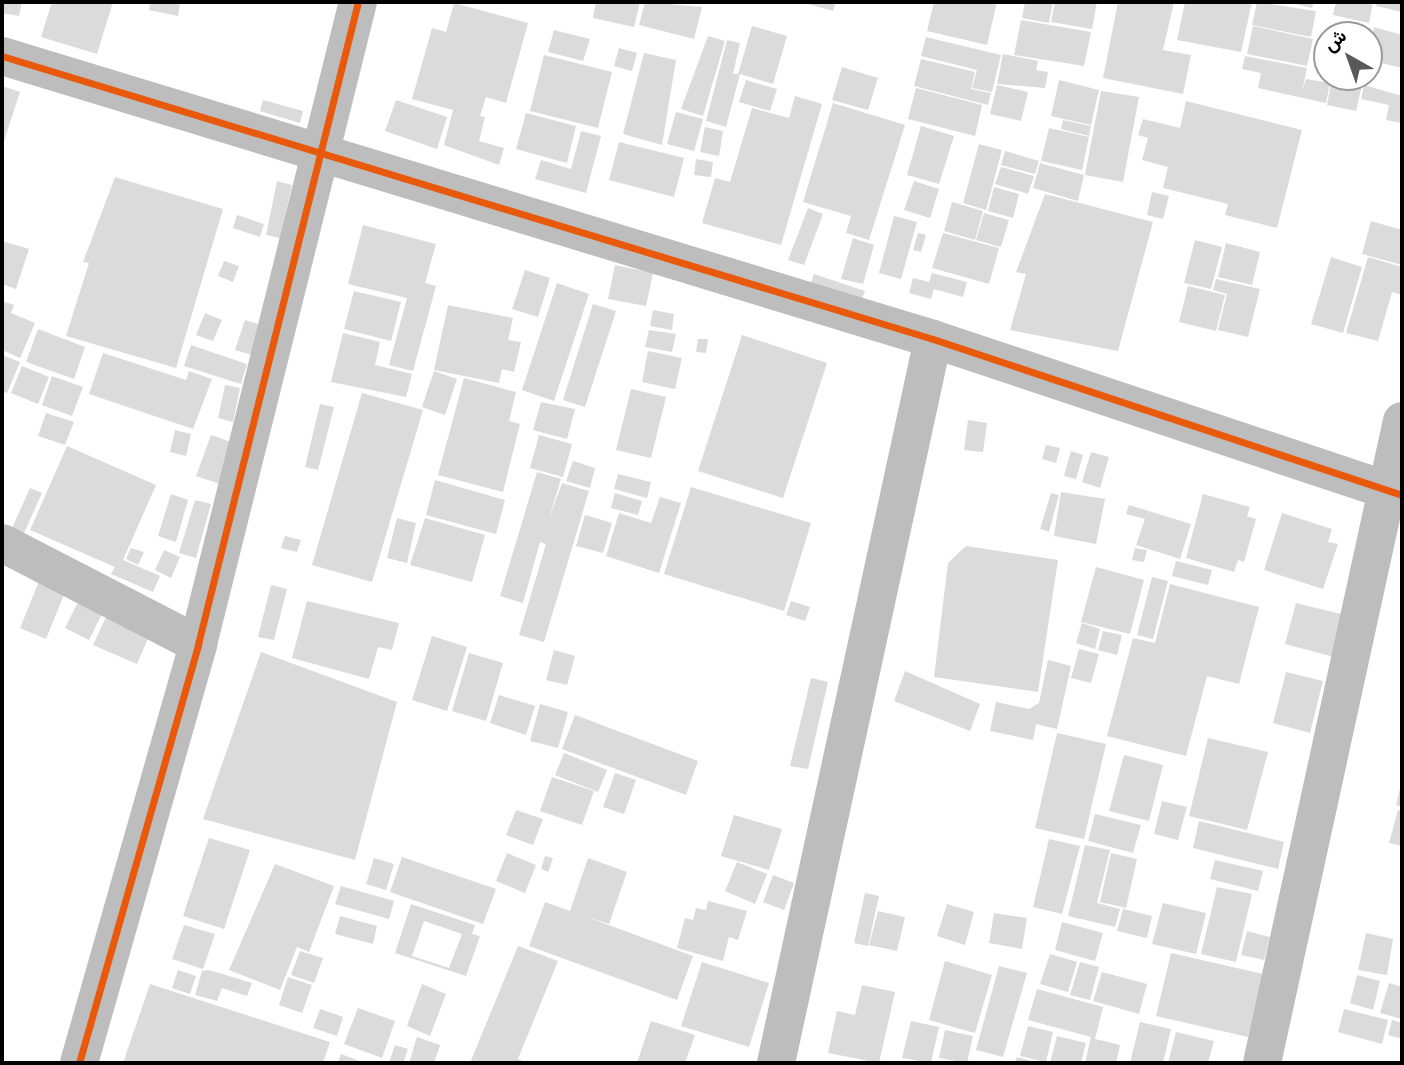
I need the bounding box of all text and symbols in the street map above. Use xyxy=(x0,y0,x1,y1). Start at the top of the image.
north arrow xyxy=(1313,21,1383,91)
text: ش xyxy=(1321,26,1350,56)

